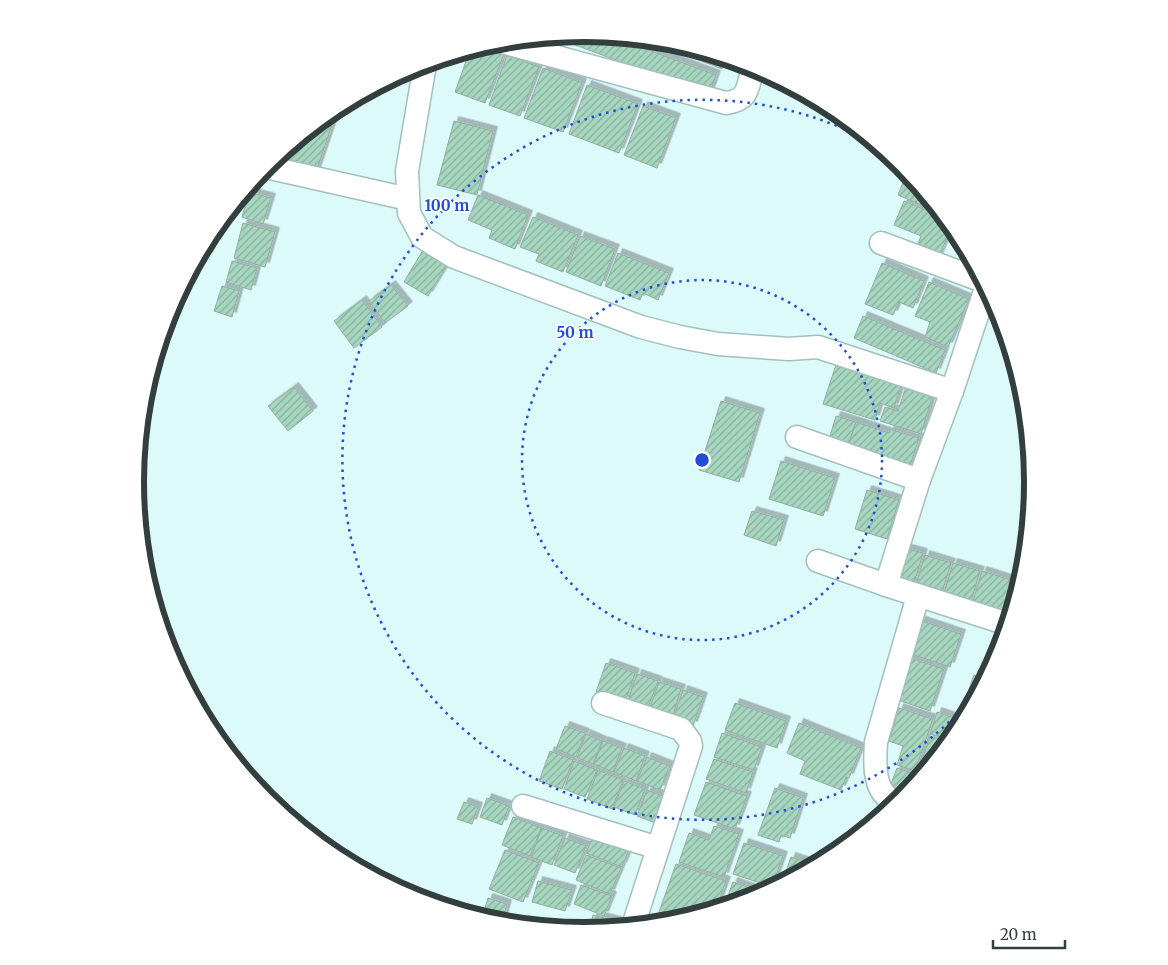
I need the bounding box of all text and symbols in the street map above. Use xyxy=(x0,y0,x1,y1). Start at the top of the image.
text: 100 m xyxy=(425,196,469,215)
text: 50 m xyxy=(556,323,594,342)
centre of rings xyxy=(693,451,711,469)
scale bar xyxy=(993,918,1066,950)
text: 20 m xyxy=(1000,925,1037,944)

